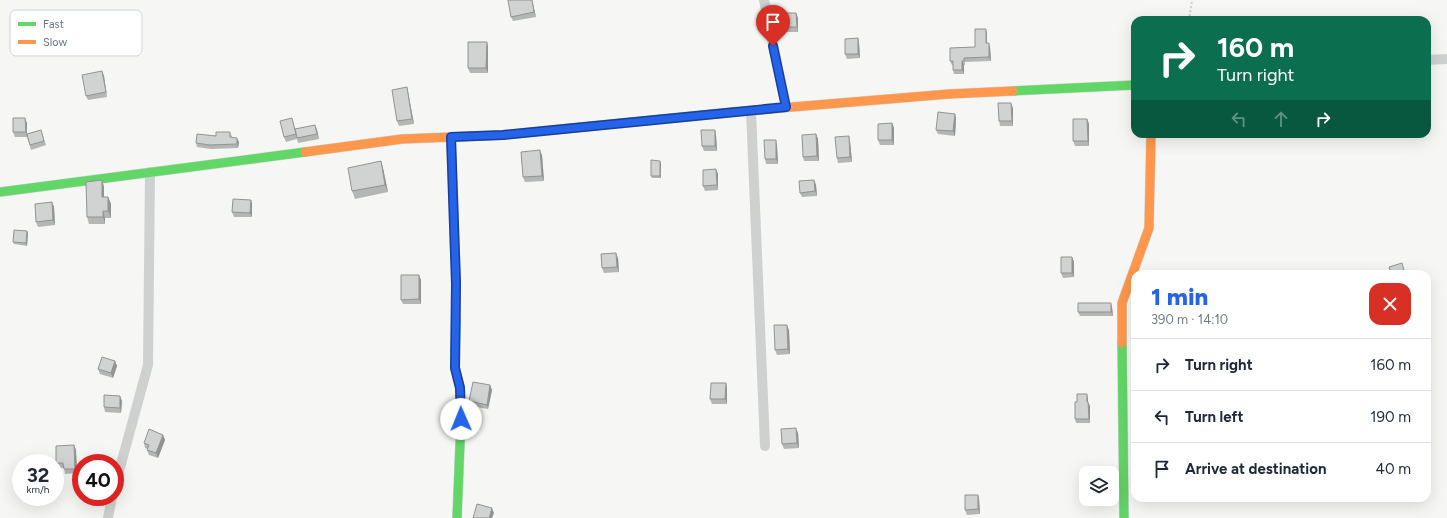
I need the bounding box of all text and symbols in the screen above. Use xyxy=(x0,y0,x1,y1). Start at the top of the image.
pin xyxy=(756,5,790,46)
legend xyxy=(10,10,142,56)
icon: arrive xyxy=(762,11,784,33)
text: Fast xyxy=(43,18,64,31)
text: 160 m xyxy=(1217,30,1294,64)
icon: right xyxy=(1151,32,1203,84)
text: Slow xyxy=(43,36,67,49)
text: Turn right xyxy=(1217,64,1294,86)
icon: left xyxy=(1228,108,1250,130)
icon: ahead xyxy=(1270,108,1292,130)
icon: right xyxy=(1312,108,1334,130)
text: 1 min xyxy=(1151,282,1208,311)
button: close xyxy=(1369,283,1411,325)
text: 390 m · 14:10 xyxy=(1151,312,1228,327)
icon: right xyxy=(1151,354,1173,376)
text: Turn right xyxy=(1185,356,1253,374)
text: 160 m xyxy=(1370,356,1411,374)
position arrow xyxy=(440,398,482,440)
icon: left xyxy=(1151,406,1173,428)
text: Turn left xyxy=(1185,408,1243,426)
text: 190 m xyxy=(1370,408,1411,426)
speed limit sign: 40 xyxy=(72,454,124,506)
icon: arrive xyxy=(1151,458,1173,480)
text: Arrive at destination xyxy=(1185,460,1326,478)
text: 40 m xyxy=(1376,460,1411,478)
text: 32 xyxy=(27,463,49,487)
map controls xyxy=(1079,466,1119,506)
button: layers xyxy=(1079,466,1119,506)
text: km/h xyxy=(27,483,49,496)

